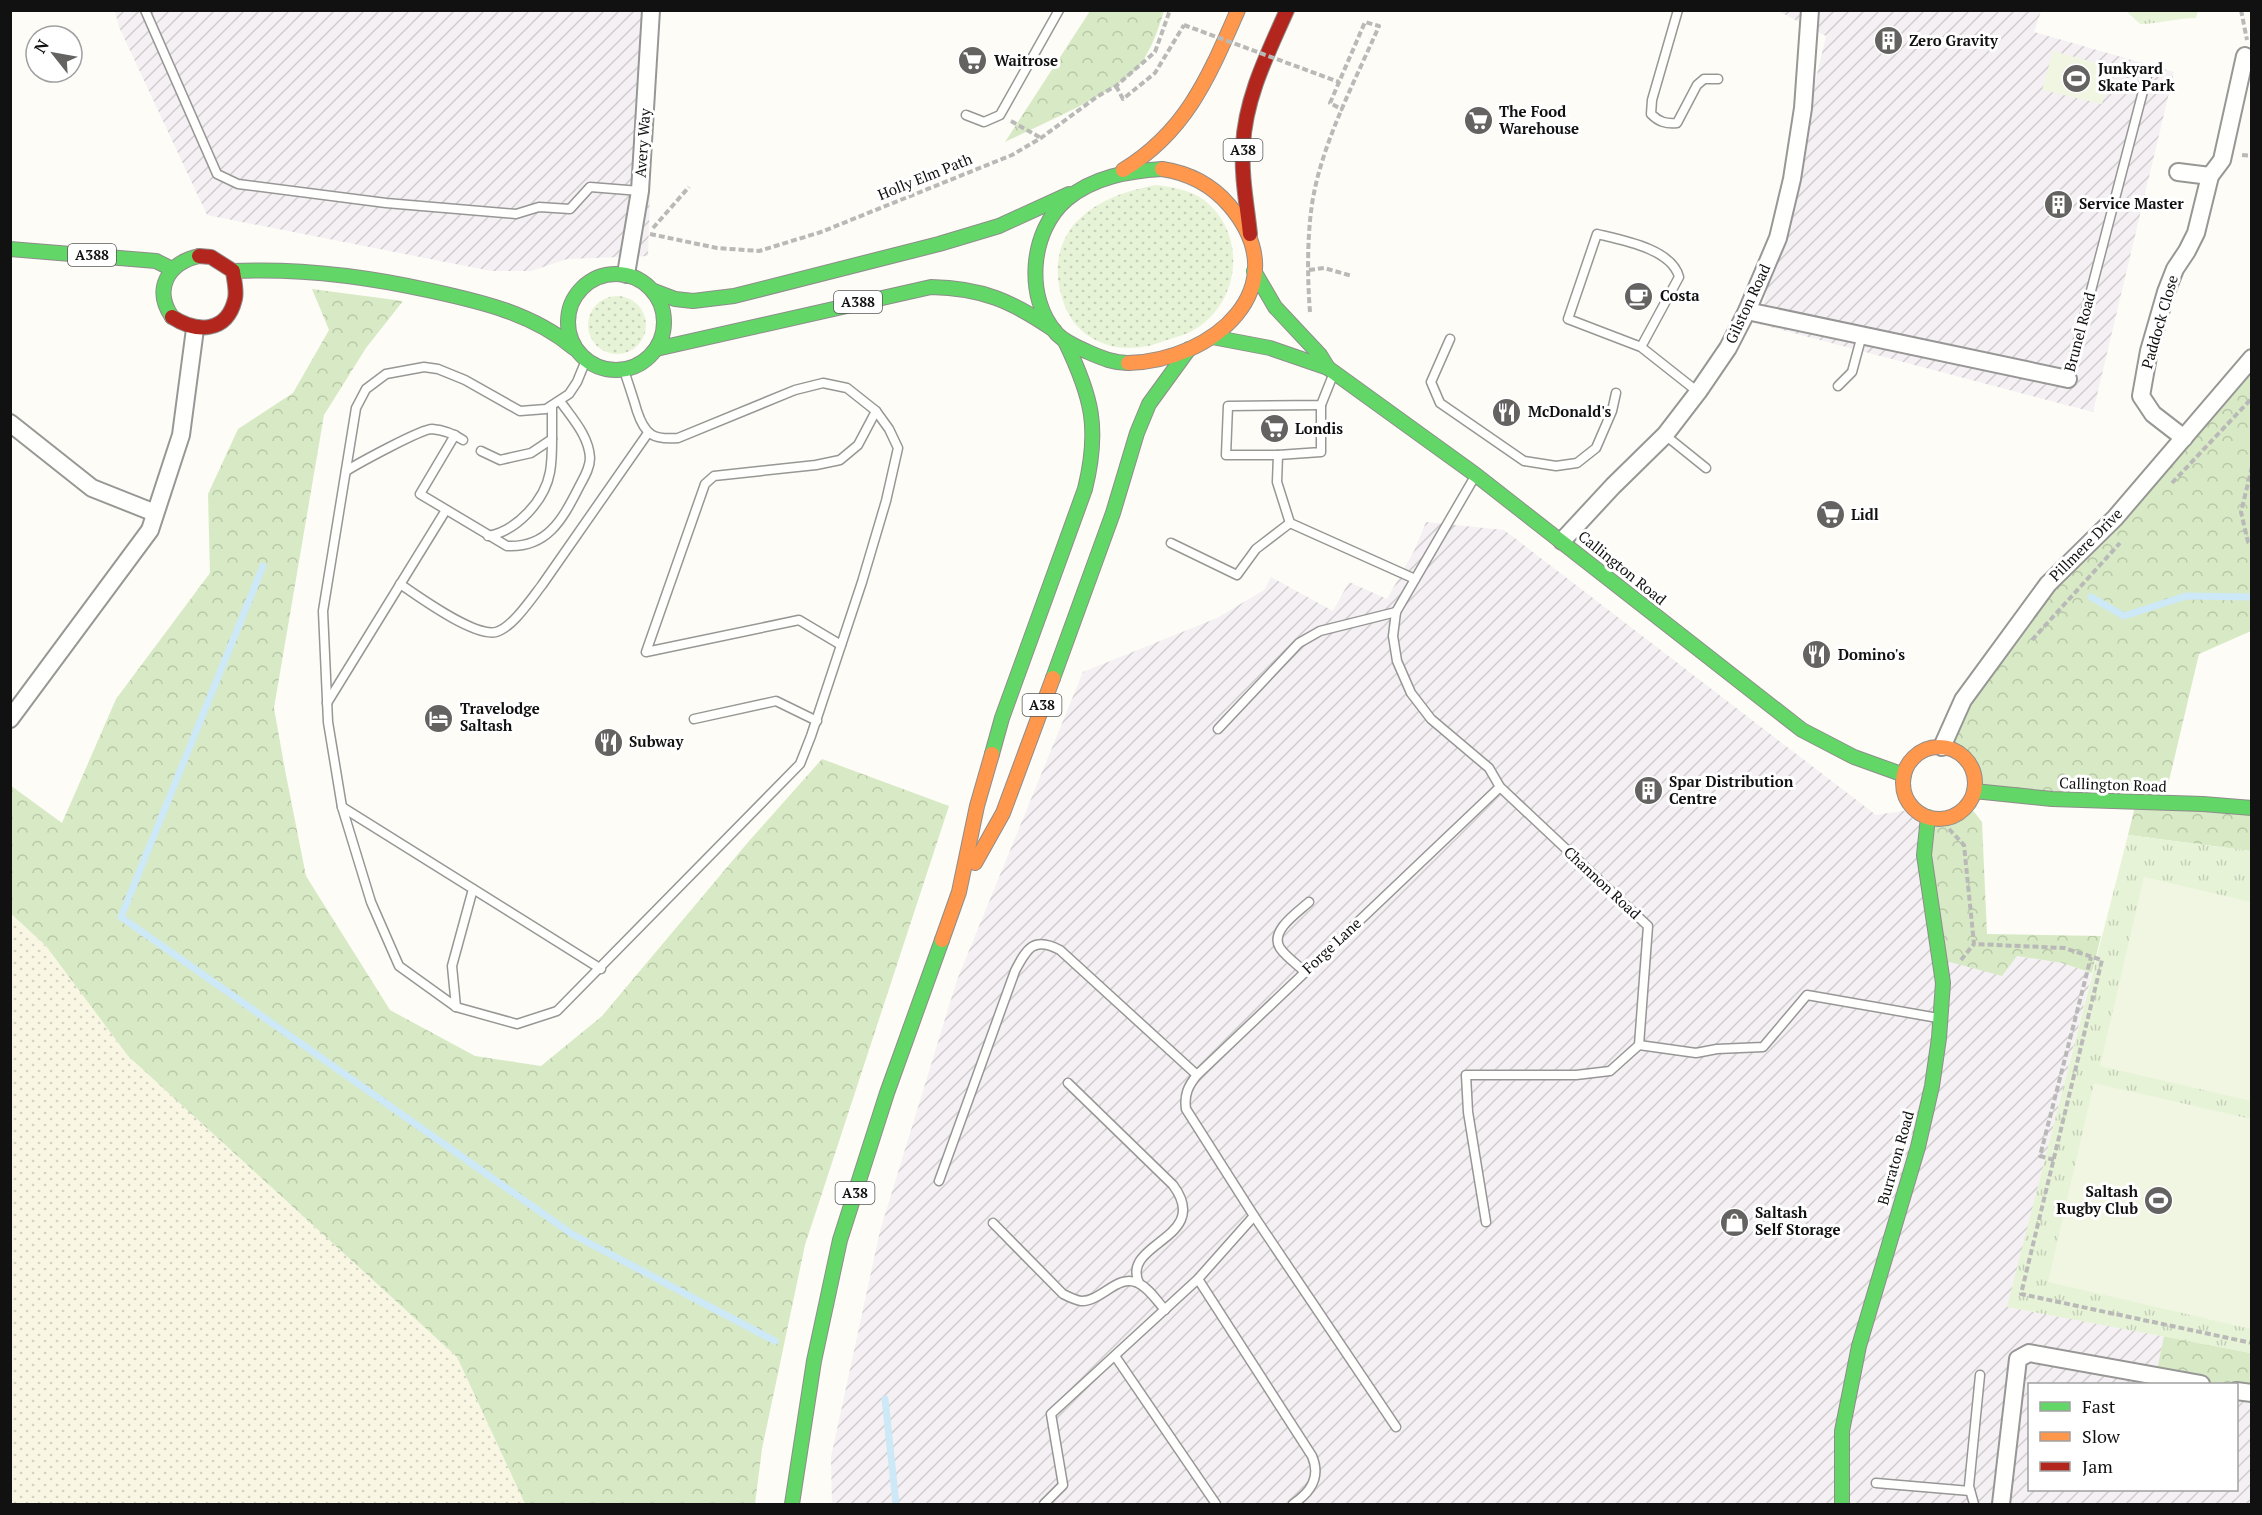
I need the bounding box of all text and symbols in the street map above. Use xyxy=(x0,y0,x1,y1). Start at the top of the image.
north arrow xyxy=(24,24,84,84)
building icon: Zero Gravity xyxy=(1872,25,1904,57)
place label: Zero Gravity xyxy=(1909,30,1999,50)
text: N xyxy=(29,35,54,57)
supermarket icon: Waitrose xyxy=(957,45,989,77)
place label: Waitrose xyxy=(994,50,1058,70)
place label: Junkyard Skate Park xyxy=(2098,58,2175,95)
sports icon: Junkyard Skate Park xyxy=(2061,62,2093,94)
place label: The Food Warehouse xyxy=(1499,101,1579,138)
supermarket icon: The Food Warehouse xyxy=(1462,105,1494,137)
street label: Avery Way xyxy=(630,107,654,178)
road number: A38 xyxy=(1224,139,1262,161)
street label: Holly Elm Path xyxy=(874,148,975,204)
building icon: Service Master xyxy=(2042,188,2074,220)
place label: Service Master xyxy=(2079,193,2184,213)
road number: A388 xyxy=(68,244,116,266)
street label: Gilston Road xyxy=(1720,261,1774,347)
street label: Paddock Close xyxy=(2136,273,2182,371)
cafe icon: Costa xyxy=(1623,280,1655,312)
place label: Costa xyxy=(1660,285,1700,305)
street label: Brunel Road xyxy=(2059,290,2099,374)
road number: A388 xyxy=(834,291,882,313)
restaurant icon: McDonald's xyxy=(1491,396,1523,428)
place label: McDonald's xyxy=(1528,401,1612,421)
supermarket icon: Londis xyxy=(1258,413,1290,445)
place label: Londis xyxy=(1295,418,1343,438)
supermarket icon: Lidl xyxy=(1814,499,1846,531)
street label: Pillmere Drive xyxy=(2044,503,2126,585)
place label: Lidl xyxy=(1851,504,1879,524)
street label: Callington Road xyxy=(1575,526,1671,609)
restaurant icon: Domino's xyxy=(1801,639,1833,671)
place label: Domino's xyxy=(1838,644,1905,664)
road number: A38 xyxy=(1022,694,1062,716)
place label: Travelodge Saltash xyxy=(460,698,540,735)
hotel icon: Travelodge Saltash xyxy=(423,702,455,734)
restaurant icon: Subway xyxy=(592,726,624,758)
place label: Subway xyxy=(629,731,684,751)
place label: Spar Distribution Centre xyxy=(1669,771,1794,808)
street label: Callington Road xyxy=(2059,772,2167,796)
building icon: Spar Distribution Centre xyxy=(1632,775,1664,807)
street label: Channon Road xyxy=(1560,841,1645,923)
street label: Forge Lane xyxy=(1298,913,1365,978)
street label: Burraton Road xyxy=(1872,1108,1918,1207)
place label: Saltash Rugby Club xyxy=(2056,1181,2138,1218)
road number: A38 xyxy=(836,1182,874,1204)
sports icon: Saltash Rugby Club xyxy=(2143,1185,2175,1217)
place label: Saltash Self Storage xyxy=(1755,1202,1841,1239)
shop icon: Saltash Self Storage xyxy=(1718,1206,1750,1238)
legend xyxy=(2028,1383,2238,1491)
text: Fast xyxy=(2082,1394,2116,1418)
text: Slow xyxy=(2082,1424,2121,1448)
text: Jam xyxy=(2082,1454,2113,1478)

